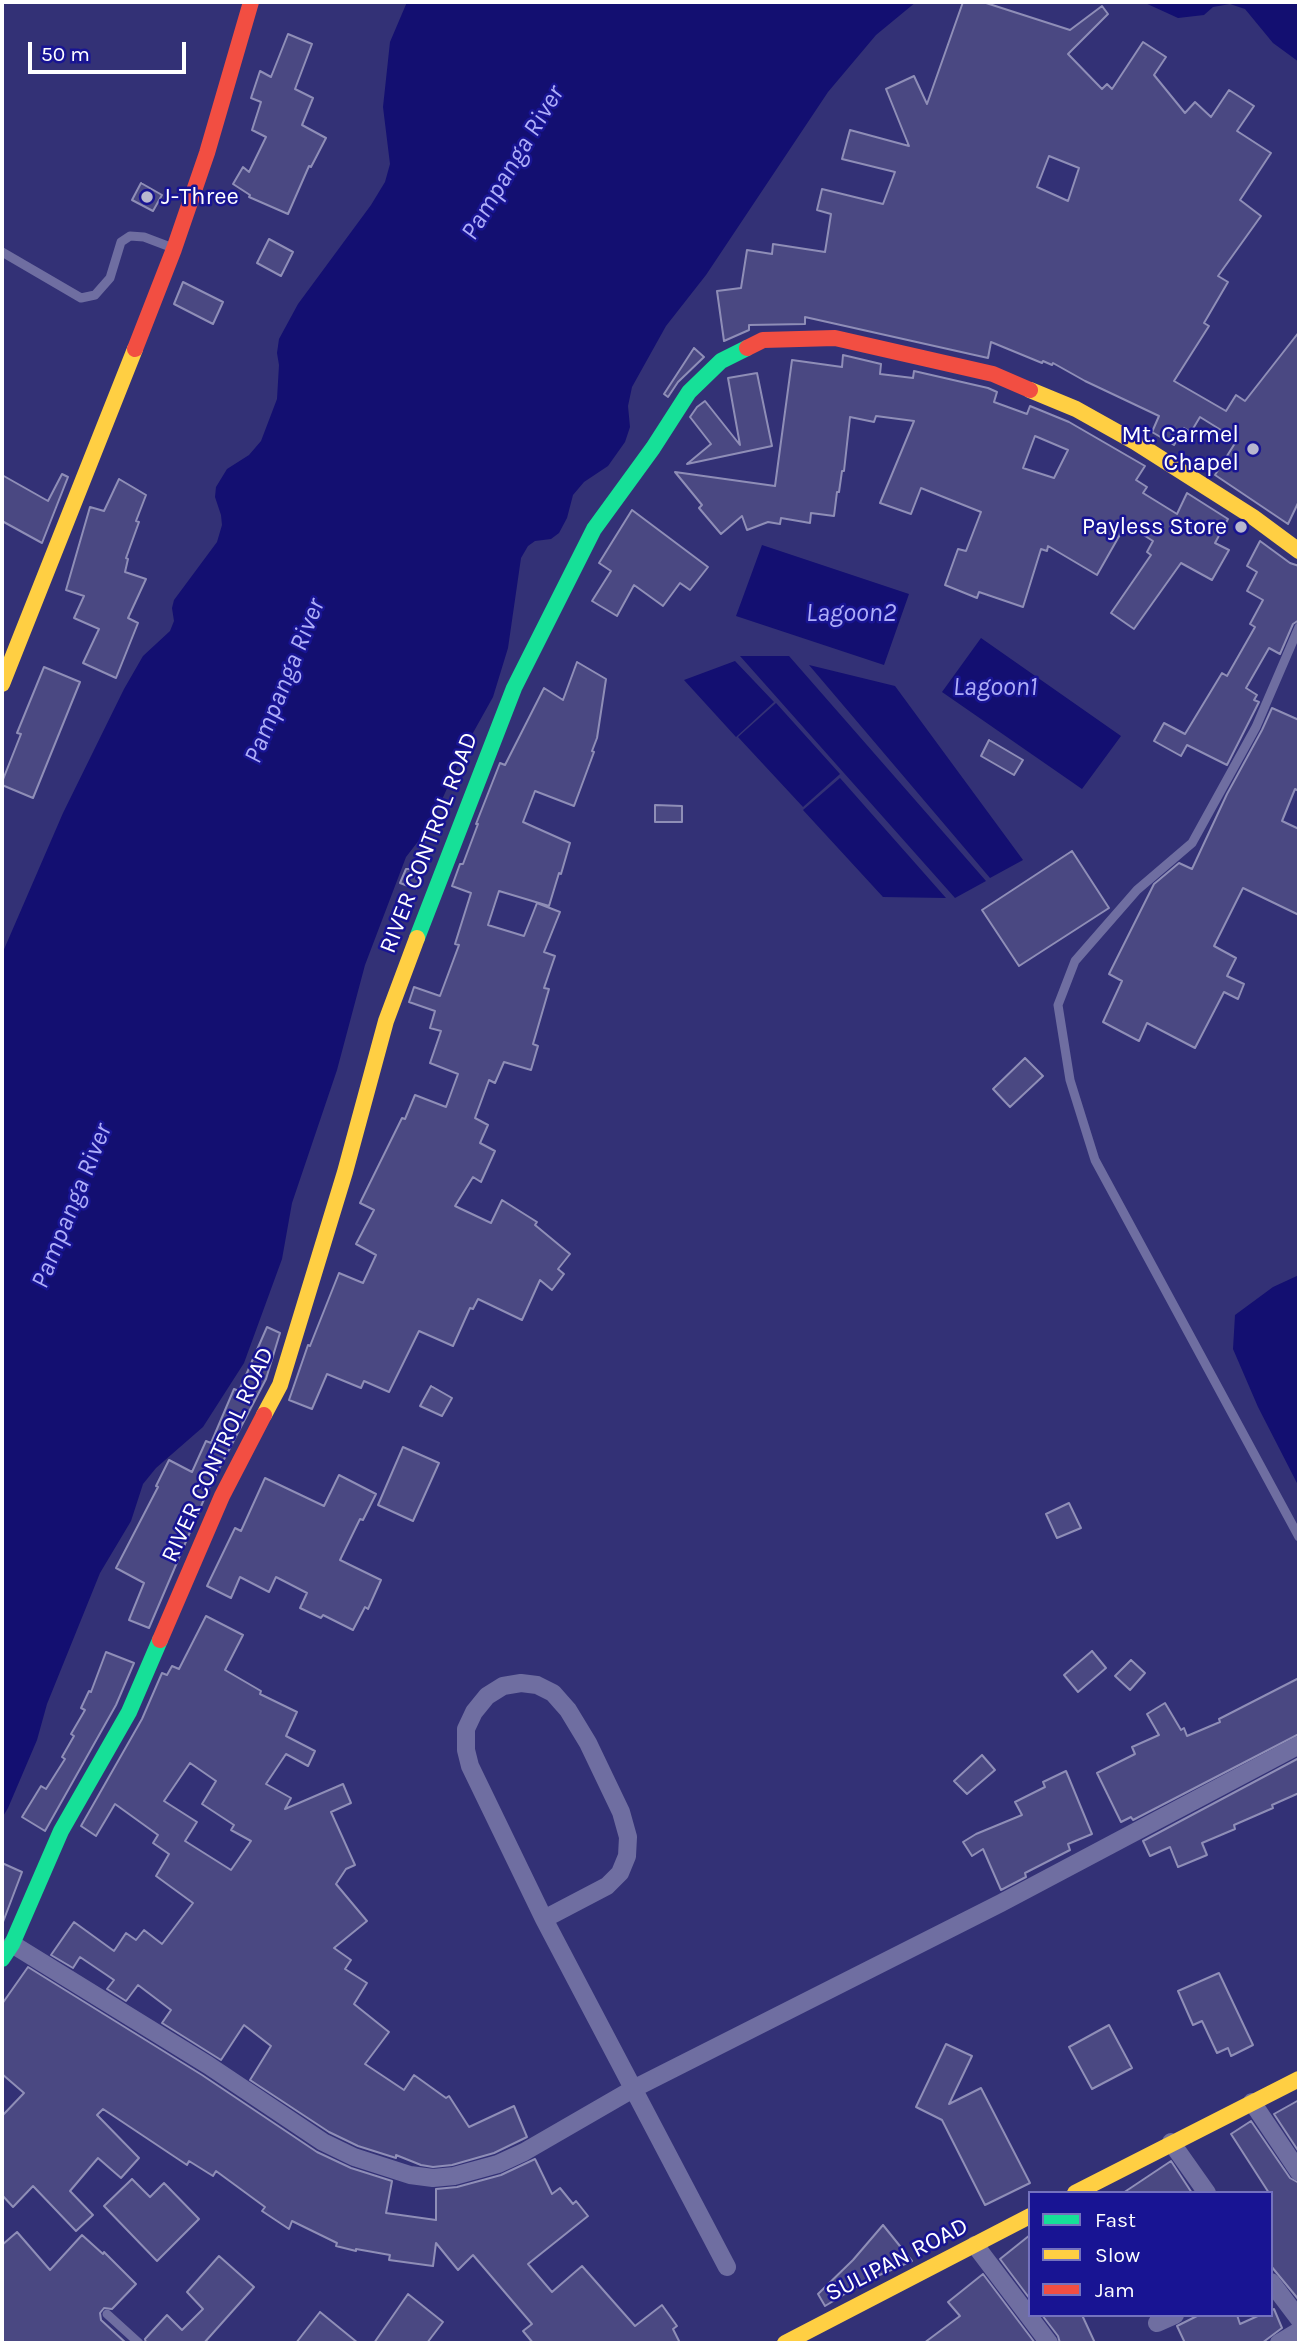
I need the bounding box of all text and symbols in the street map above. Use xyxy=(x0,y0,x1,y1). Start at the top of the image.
scale bar xyxy=(32,28,189,72)
text: 50 m xyxy=(41,42,90,66)
water label: Pampanga River xyxy=(455,80,571,246)
place label: J-Three xyxy=(161,183,239,211)
marker: J-Three xyxy=(139,189,155,205)
place label: Mt. Carmel Chapel xyxy=(1122,421,1239,477)
marker: Mt. Carmel Chapel xyxy=(1245,441,1261,457)
place label: Payless Store xyxy=(1082,513,1227,541)
marker: Payless Store xyxy=(1233,519,1249,535)
water label: Pampanga River xyxy=(238,594,332,768)
water label: Lagoon2 xyxy=(806,598,896,630)
water label: Lagoon1 xyxy=(953,672,1037,704)
street label: RIVER CONTROL ROAD xyxy=(374,728,484,958)
water label: Pampanga River xyxy=(25,1119,119,1293)
street label: RIVER CONTROL ROAD xyxy=(155,1343,281,1567)
legend xyxy=(1028,2191,1273,2317)
text: Fast xyxy=(1095,2208,1136,2232)
street label: SULIPAN ROAD xyxy=(821,2212,973,2308)
text: Slow xyxy=(1095,2243,1140,2267)
text: Jam xyxy=(1095,2278,1135,2302)

